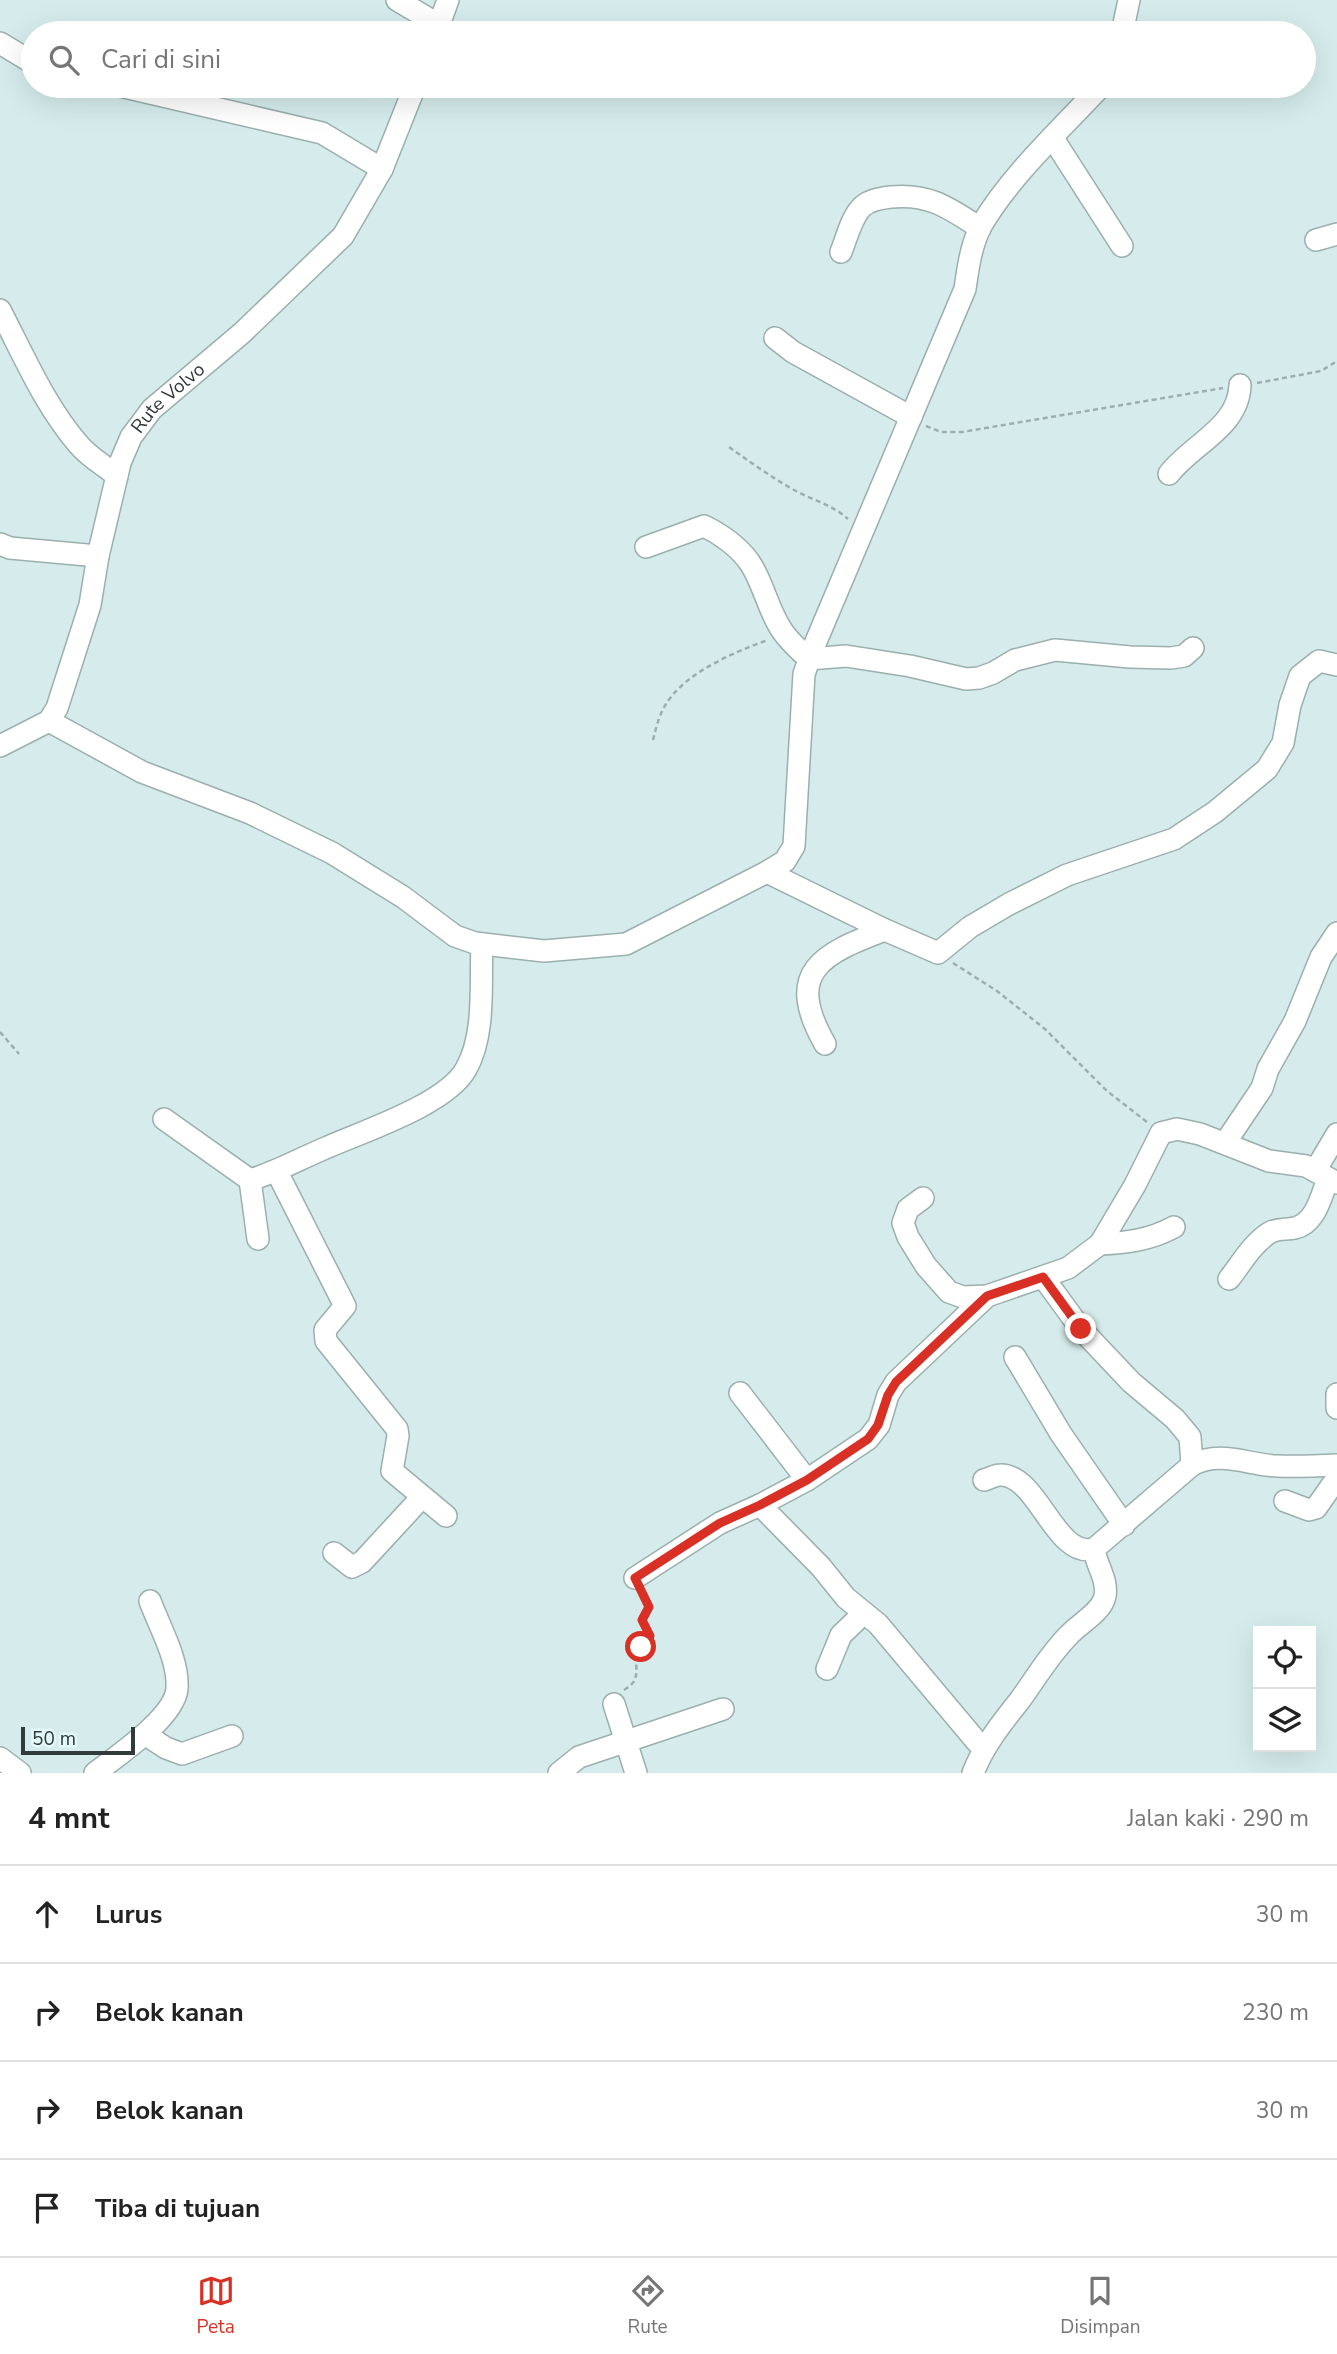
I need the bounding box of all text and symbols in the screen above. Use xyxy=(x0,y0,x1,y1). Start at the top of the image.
search box xyxy=(21,21,1316,98)
icon: search xyxy=(45,41,83,79)
text: Cari di sini xyxy=(101,42,221,77)
street label: Rute Volvo xyxy=(125,357,211,439)
route end xyxy=(1065,1313,1096,1344)
map controls xyxy=(1253,1626,1316,1752)
button: locate xyxy=(1253,1626,1316,1689)
route start xyxy=(625,1631,656,1662)
button: layers xyxy=(1253,1689,1316,1752)
scale bar xyxy=(21,1724,135,1756)
text: 50 m xyxy=(32,1726,76,1752)
text: 4 mnt xyxy=(28,1798,109,1839)
text: Jalan kaki · 290 m xyxy=(1127,1803,1309,1834)
icon: ahead xyxy=(28,1895,66,1933)
text: Lurus xyxy=(95,1897,162,1932)
text: 30 m xyxy=(1256,1899,1309,1930)
icon: right xyxy=(28,1993,66,2031)
text: Belok kanan xyxy=(95,1995,244,2030)
text: 230 m xyxy=(1242,1997,1309,2028)
icon: right xyxy=(28,2091,66,2129)
text: Belok kanan xyxy=(95,2093,244,2128)
text: 30 m xyxy=(1256,2095,1309,2126)
icon: arrive xyxy=(28,2189,66,2227)
text: Tiba di tujuan xyxy=(95,2191,260,2226)
tab: Peta xyxy=(196,2272,235,2340)
tab: Rute xyxy=(628,2272,668,2340)
tab: Disimpan xyxy=(1060,2272,1141,2340)

